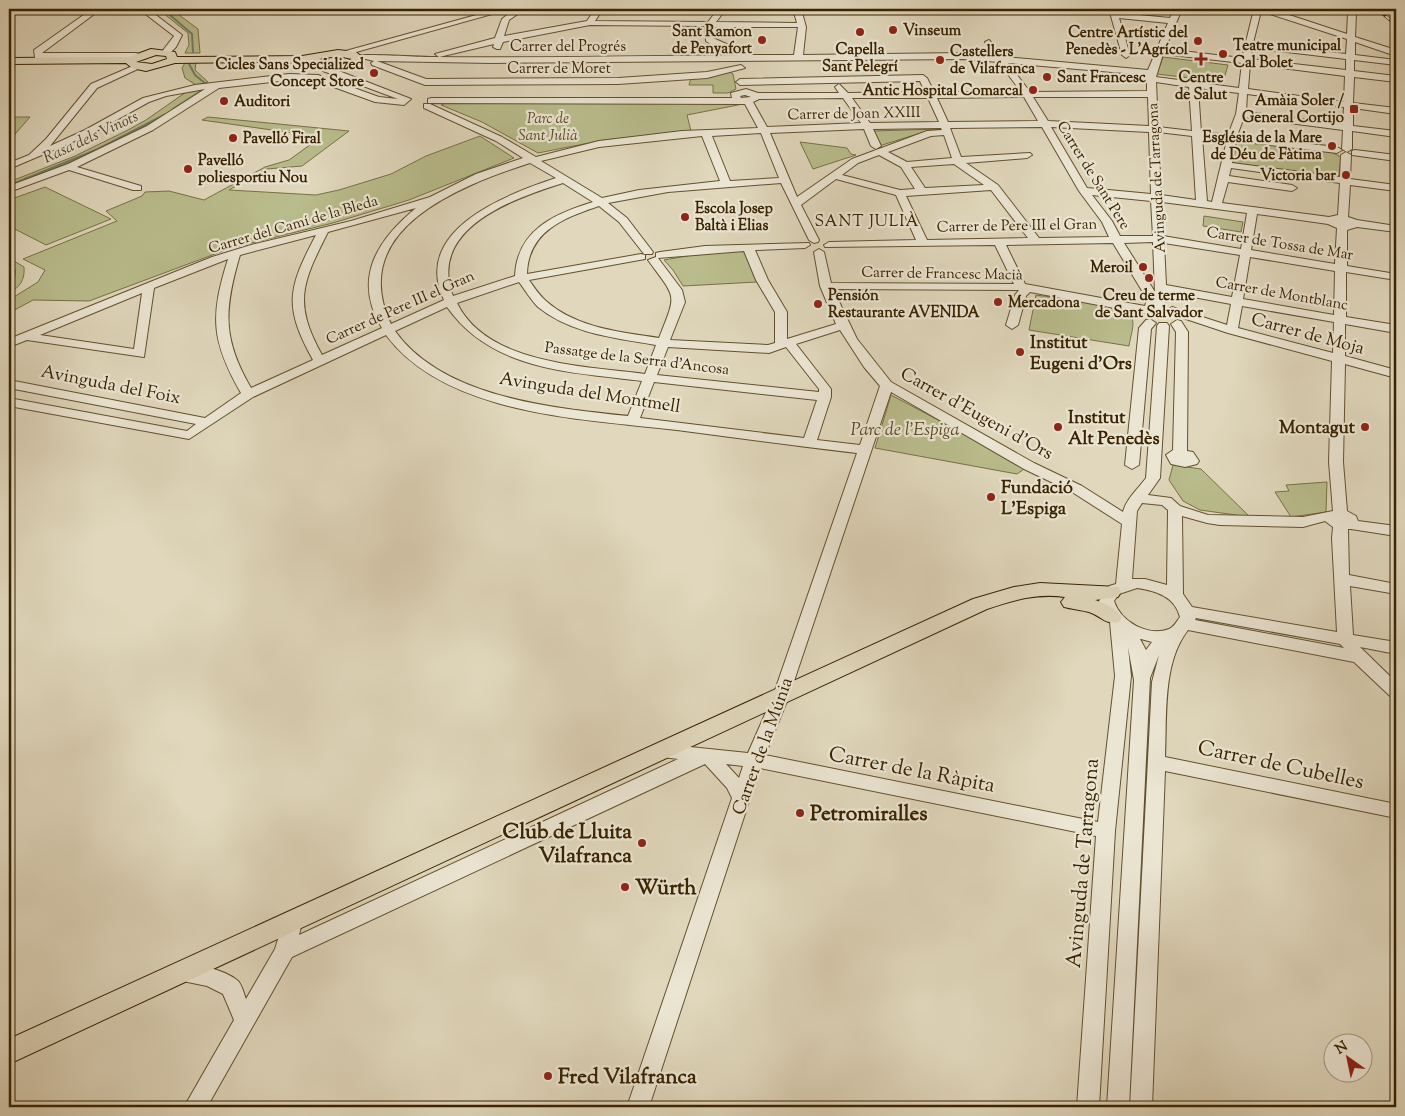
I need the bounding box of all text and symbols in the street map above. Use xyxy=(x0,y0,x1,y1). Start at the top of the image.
place label: Vinseum xyxy=(903,21,962,42)
place label: Sant Ramon de Penyafort xyxy=(672,22,753,60)
place label: Centre Artístic del Penedès - L'Agrícol xyxy=(1066,23,1189,61)
marker: Vinseum xyxy=(887,24,899,36)
marker: Capella Sant Pelegrí xyxy=(854,26,866,38)
marker: Sant Ramon de Penyafort xyxy=(756,34,768,46)
marker: Centre Artístic del Penedès - L'Agrícol xyxy=(1192,35,1204,47)
place label: Teatre municipal Cal Bolet xyxy=(1233,36,1342,74)
street label: Carrer del Progrés xyxy=(510,37,626,58)
place label: Capella Sant Pelegrí xyxy=(822,40,899,78)
place label: Castellers de Vilafranca xyxy=(950,42,1035,80)
marker: Teatre municipal Cal Bolet xyxy=(1217,48,1229,60)
marker: Centre de Salut xyxy=(1194,52,1208,66)
marker: Castellers de Vilafranca xyxy=(934,54,946,66)
place label: Cicles Sans Specialized Concept Store xyxy=(216,55,365,93)
street label: Carrer de Moret xyxy=(507,59,611,80)
marker: Cicles Sans Specialized Concept Store xyxy=(368,67,380,79)
place label: Sant Francesc xyxy=(1057,68,1146,89)
place label: Centre de Salut xyxy=(1175,68,1228,106)
marker: Sant Francesc xyxy=(1041,71,1053,83)
place label: Antic Hospital Comarcal xyxy=(862,81,1024,102)
marker: Antic Hospital Comarcal xyxy=(1027,84,1039,96)
place label: Amàia Soler / General Cortijo xyxy=(1242,91,1345,129)
place label: Auditori xyxy=(234,92,291,113)
marker: Auditori xyxy=(218,95,230,107)
street label: Avinguda de Tarragona xyxy=(1143,102,1172,254)
street label: Carrer de Joan XXIII xyxy=(787,103,921,126)
marker: Amàia Soler / General Cortijo xyxy=(1348,103,1360,115)
water label: Rasa dels Vinots xyxy=(40,106,142,170)
park label: Parc de Sant Julià xyxy=(518,109,578,147)
street label: Carrer de Sant Pere xyxy=(1051,117,1135,234)
place label: Església de la Mare de Déu de Fàtima xyxy=(1203,128,1322,166)
place label: Pavelló Firal xyxy=(243,129,322,150)
marker: Pavelló Firal xyxy=(227,132,239,144)
marker: Església de la Mare de Déu de Fàtima xyxy=(1326,140,1338,152)
place label: Pavelló poliesportiu Nou xyxy=(198,151,308,189)
marker: Pavelló poliesportiu Nou xyxy=(182,163,194,175)
place label: Victoria bar xyxy=(1260,166,1336,187)
marker: Victoria bar xyxy=(1340,169,1352,181)
street label: Carrer del Camí de la Bleda xyxy=(206,191,381,260)
place label: Escola Josep Baltà i Elias xyxy=(695,199,773,237)
marker: Escola Josep Baltà i Elias xyxy=(679,211,691,223)
district label: SANT JULIÀ xyxy=(814,211,920,234)
street label: Carrer de Pere III el Gran xyxy=(937,215,1098,238)
street label: Carrer de Tossa de Mar xyxy=(1205,223,1355,266)
place label: Meroil xyxy=(1090,258,1134,279)
marker: Meroil xyxy=(1137,261,1149,273)
street label: Carrer de Francesc Macià xyxy=(861,263,1023,286)
street label: Carrer de Pere III el Gran xyxy=(323,266,478,351)
marker: Creu de terme de Sant Salvador xyxy=(1143,272,1155,284)
street label: Carrer de Montblanc xyxy=(1214,272,1350,317)
place label: Pensión Restaurante AVENIDA xyxy=(828,286,981,324)
place label: Creu de terme de Sant Salvador xyxy=(1095,286,1203,324)
place label: Mercadona xyxy=(1008,293,1080,314)
marker: Mercadona xyxy=(992,296,1004,308)
marker: Pensión Restaurante AVENIDA xyxy=(812,298,824,310)
street label: Carrer de Moja xyxy=(1248,307,1367,363)
place label: Institut Eugeni d'Ors xyxy=(1030,331,1132,378)
street label: Passatge de la Serra d'Ancosa xyxy=(543,338,730,381)
marker: Institut Eugeni d'Ors xyxy=(1014,346,1026,358)
street label: Avinguda del Foix xyxy=(39,360,183,412)
street label: Carrer d'Eugeni d'Ors xyxy=(895,362,1057,468)
street label: Avinguda del Montmell xyxy=(497,367,682,421)
place label: Institut Alt Penedès xyxy=(1068,406,1160,453)
place label: Montagut xyxy=(1279,416,1356,442)
park label: Parc de l'Espiga xyxy=(850,418,960,444)
marker: Institut Alt Penedès xyxy=(1052,421,1064,433)
marker: Montagut xyxy=(1359,421,1371,433)
place label: Fundació L'Espiga xyxy=(1001,476,1073,523)
marker: Fundació L'Espiga xyxy=(985,491,997,503)
street label: Carrer de la Múnia xyxy=(727,674,801,819)
street label: Carrer de Cubelles xyxy=(1195,734,1366,798)
street label: Carrer de la Ràpita xyxy=(826,740,998,802)
street label: Avinguda de Tarragona xyxy=(1060,757,1108,969)
place label: Petromiralles xyxy=(810,800,928,830)
marker: Petromiralles xyxy=(794,807,806,819)
place label: Club de Lluita Vilafranca xyxy=(503,818,632,872)
marker: Club de Lluita Vilafranca xyxy=(636,837,648,849)
place label: Würth xyxy=(635,874,697,904)
marker: Würth xyxy=(619,881,631,893)
north arrow xyxy=(1322,1034,1372,1084)
text: N xyxy=(1332,1037,1352,1060)
place label: Fred Vilafranca xyxy=(558,1063,697,1093)
marker: Fred Vilafranca xyxy=(542,1070,554,1082)

